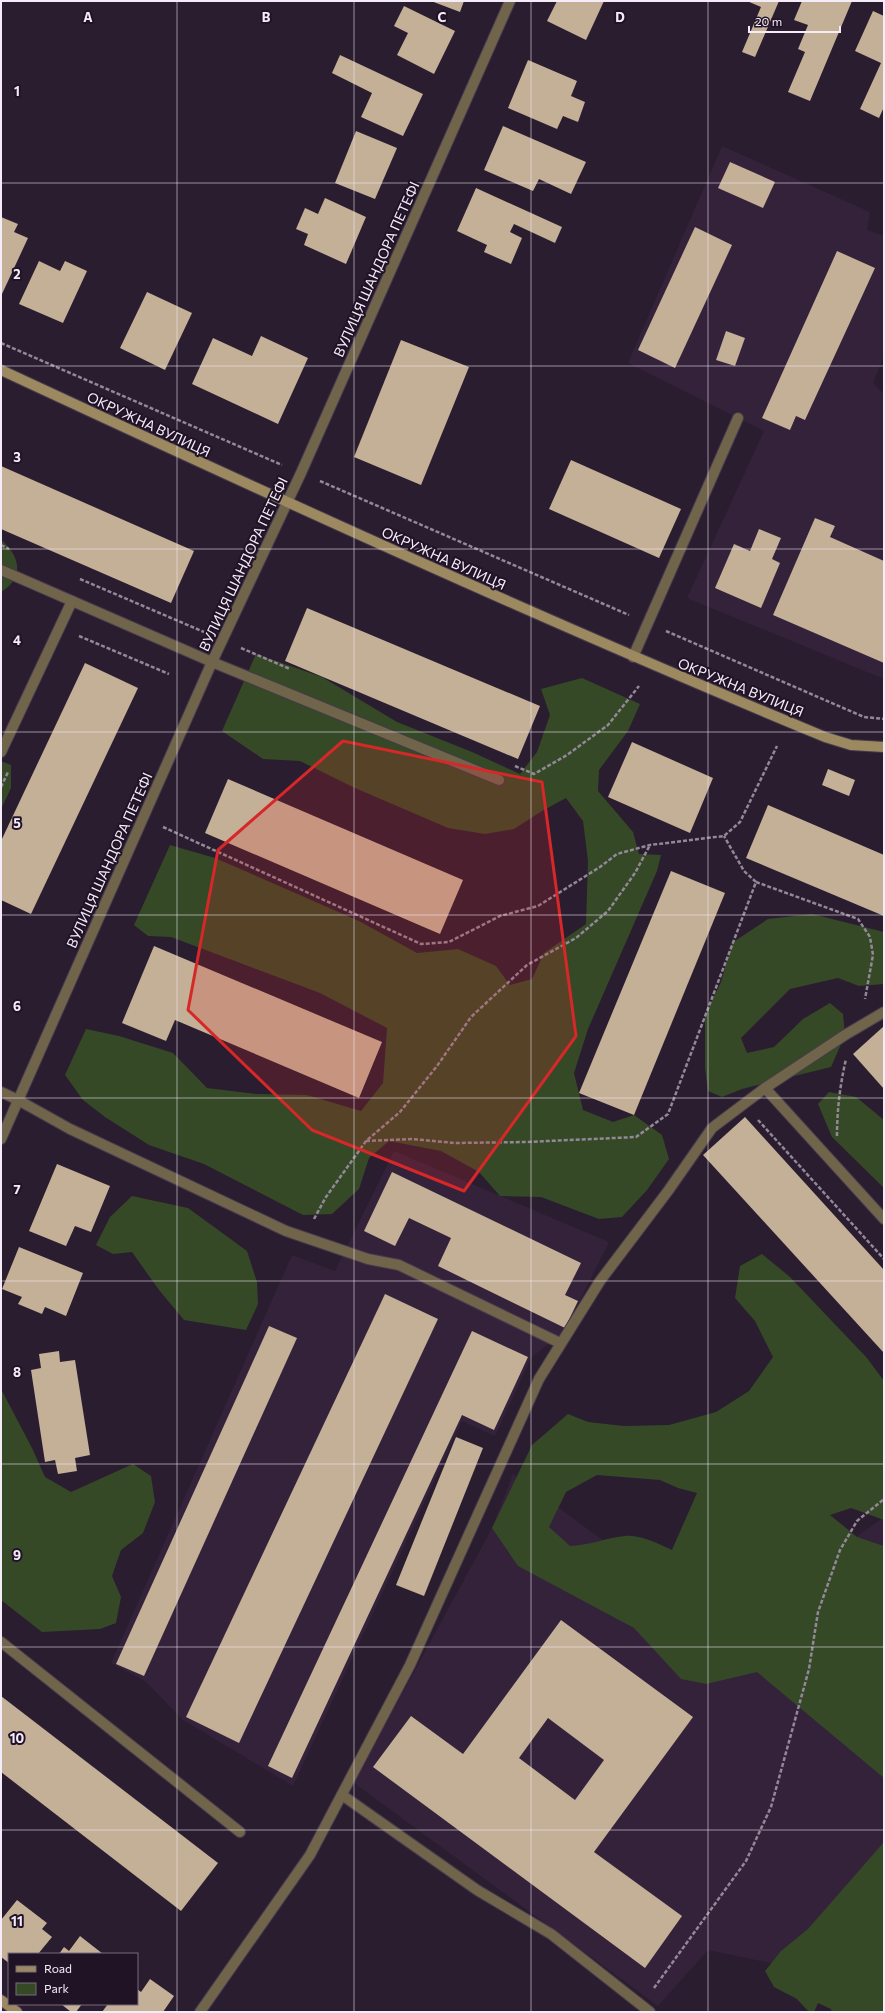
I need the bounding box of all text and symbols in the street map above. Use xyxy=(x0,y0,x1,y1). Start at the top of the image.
scale bar xyxy=(749,8,840,34)
text: A xyxy=(83,9,93,25)
text: B xyxy=(262,9,271,25)
text: C xyxy=(438,9,447,25)
text: D xyxy=(615,9,625,25)
text: 20 m xyxy=(755,14,782,28)
text: 1 xyxy=(14,83,20,99)
street label: ВУЛИЦЯ ШАНДОРА ПЕТЕФІ xyxy=(330,179,422,359)
text: 2 xyxy=(13,266,21,282)
street label: ОКРУЖНА ВУЛИЦЯ xyxy=(85,388,213,460)
text: 3 xyxy=(13,449,21,465)
street label: ВУЛИЦЯ ШАНДОРА ПЕТЕФІ xyxy=(195,474,291,654)
street label: ОКРУЖНА ВУЛИЦЯ xyxy=(379,523,509,593)
text: 4 xyxy=(13,632,21,648)
street label: ОКРУЖНА ВУЛИЦЯ xyxy=(676,654,806,720)
street label: ВУЛИЦЯ ШАНДОРА ПЕТЕФІ xyxy=(63,770,155,950)
text: 5 xyxy=(13,815,21,831)
text: 6 xyxy=(13,998,21,1014)
text: 7 xyxy=(13,1181,21,1197)
text: 8 xyxy=(13,1364,21,1380)
text: 9 xyxy=(13,1547,21,1563)
text: 10 xyxy=(10,1730,25,1746)
text: 11 xyxy=(11,1913,23,1929)
legend xyxy=(8,1953,138,2005)
text: Road xyxy=(44,1961,72,1975)
text: Park xyxy=(44,1981,70,1995)

